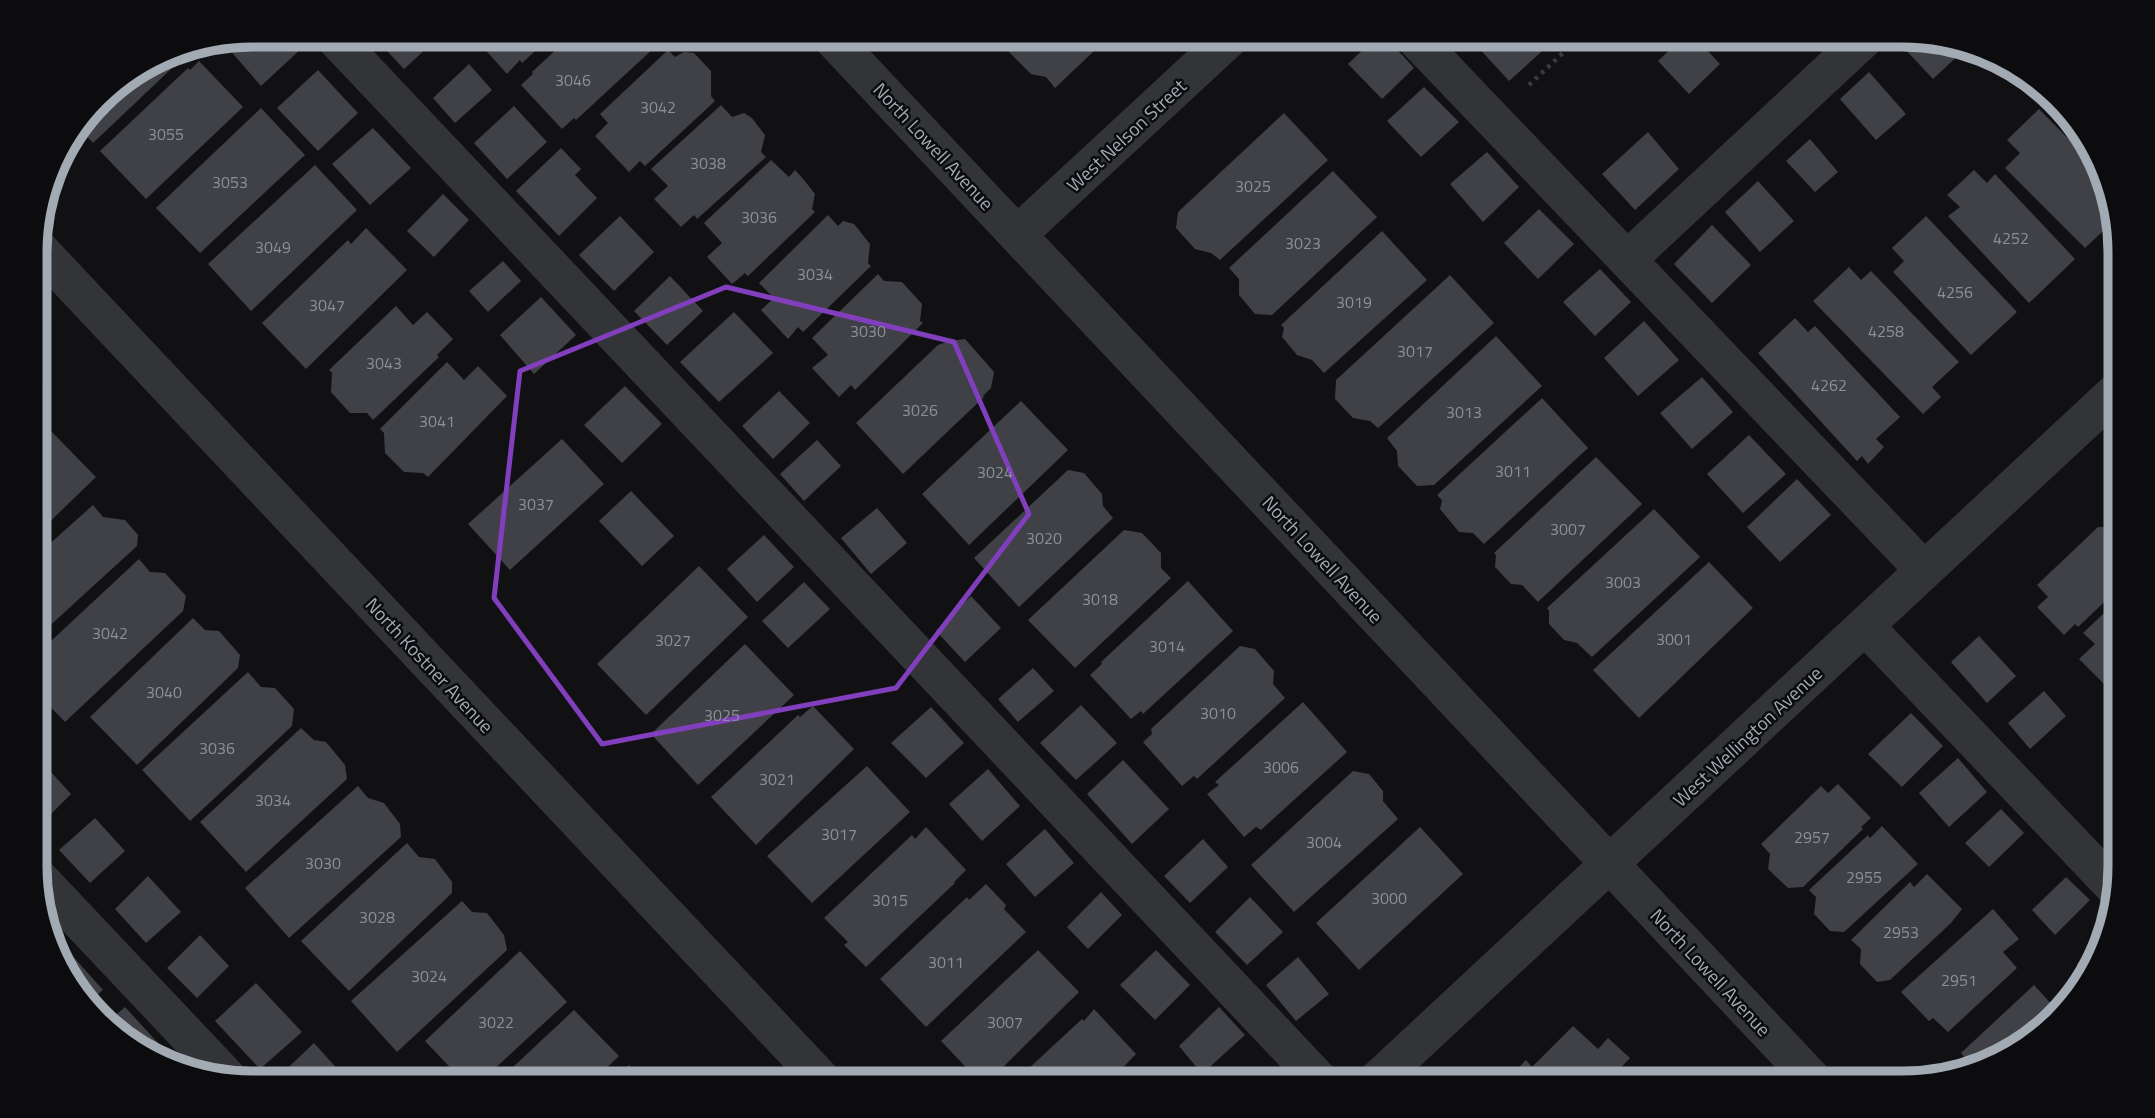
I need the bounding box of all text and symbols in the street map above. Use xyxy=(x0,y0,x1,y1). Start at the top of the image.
house number: 3046 xyxy=(555,68,591,92)
street label: West Nelson Street xyxy=(1060,71,1193,198)
street label: North Lowell Avenue xyxy=(867,76,1001,216)
house number: 3042 xyxy=(640,95,676,119)
house number: 3055 xyxy=(148,122,184,146)
house number: 3038 xyxy=(690,151,726,175)
house number: 3053 xyxy=(212,170,248,194)
house number: 3025 xyxy=(1235,174,1271,198)
house number: 3036 xyxy=(741,205,777,229)
house number: 4252 xyxy=(1993,226,2029,250)
house number: 3023 xyxy=(1285,231,1321,255)
house number: 3049 xyxy=(255,235,291,259)
house number: 3034 xyxy=(797,262,833,286)
house number: 4256 xyxy=(1937,280,1973,304)
house number: 3019 xyxy=(1336,290,1372,314)
house number: 3047 xyxy=(309,293,345,317)
house number: 3030 xyxy=(850,319,886,343)
house number: 4258 xyxy=(1868,319,1904,343)
house number: 3017 xyxy=(1397,339,1433,363)
house number: 3043 xyxy=(366,351,402,375)
house number: 4262 xyxy=(1811,373,1847,397)
house number: 3026 xyxy=(902,398,938,422)
house number: 3013 xyxy=(1446,400,1482,424)
house number: 3041 xyxy=(419,409,455,433)
house number: 3011 xyxy=(1495,459,1531,483)
house number: 3024 xyxy=(977,460,1013,484)
street label: North Lowell Avenue xyxy=(1256,489,1390,629)
house number: 3037 xyxy=(518,492,554,516)
house number: 3007 xyxy=(1550,517,1586,541)
house number: 3020 xyxy=(1026,526,1062,550)
house number: 3003 xyxy=(1605,570,1641,594)
house number: 3018 xyxy=(1082,587,1118,611)
street label: North Kostner Avenue xyxy=(359,591,501,739)
house number: 3042 xyxy=(92,621,128,645)
house number: 3001 xyxy=(1656,627,1692,651)
house number: 3027 xyxy=(655,628,691,652)
house number: 3014 xyxy=(1149,634,1185,658)
street label: West Wellington Avenue xyxy=(1666,659,1828,813)
house number: 3040 xyxy=(146,680,182,704)
house number: 3010 xyxy=(1200,701,1236,725)
house number: 3025 xyxy=(704,703,740,727)
house number: 3036 xyxy=(199,736,235,760)
house number: 3006 xyxy=(1263,755,1299,779)
house number: 3021 xyxy=(759,767,795,791)
house number: 3034 xyxy=(255,788,291,812)
house number: 3017 xyxy=(821,822,857,846)
house number: 2957 xyxy=(1794,825,1830,849)
house number: 3004 xyxy=(1306,830,1342,854)
house number: 3030 xyxy=(305,851,341,875)
house number: 2955 xyxy=(1846,865,1882,889)
house number: 3000 xyxy=(1371,886,1407,910)
house number: 3015 xyxy=(872,888,908,912)
street label: North Lowell Avenue xyxy=(1644,902,1778,1042)
house number: 3028 xyxy=(359,905,395,929)
house number: 2953 xyxy=(1883,920,1919,944)
house number: 3011 xyxy=(928,950,964,974)
house number: 3024 xyxy=(411,964,447,988)
house number: 2951 xyxy=(1941,968,1977,992)
house number: 3022 xyxy=(478,1010,514,1034)
house number: 3007 xyxy=(987,1010,1023,1034)

